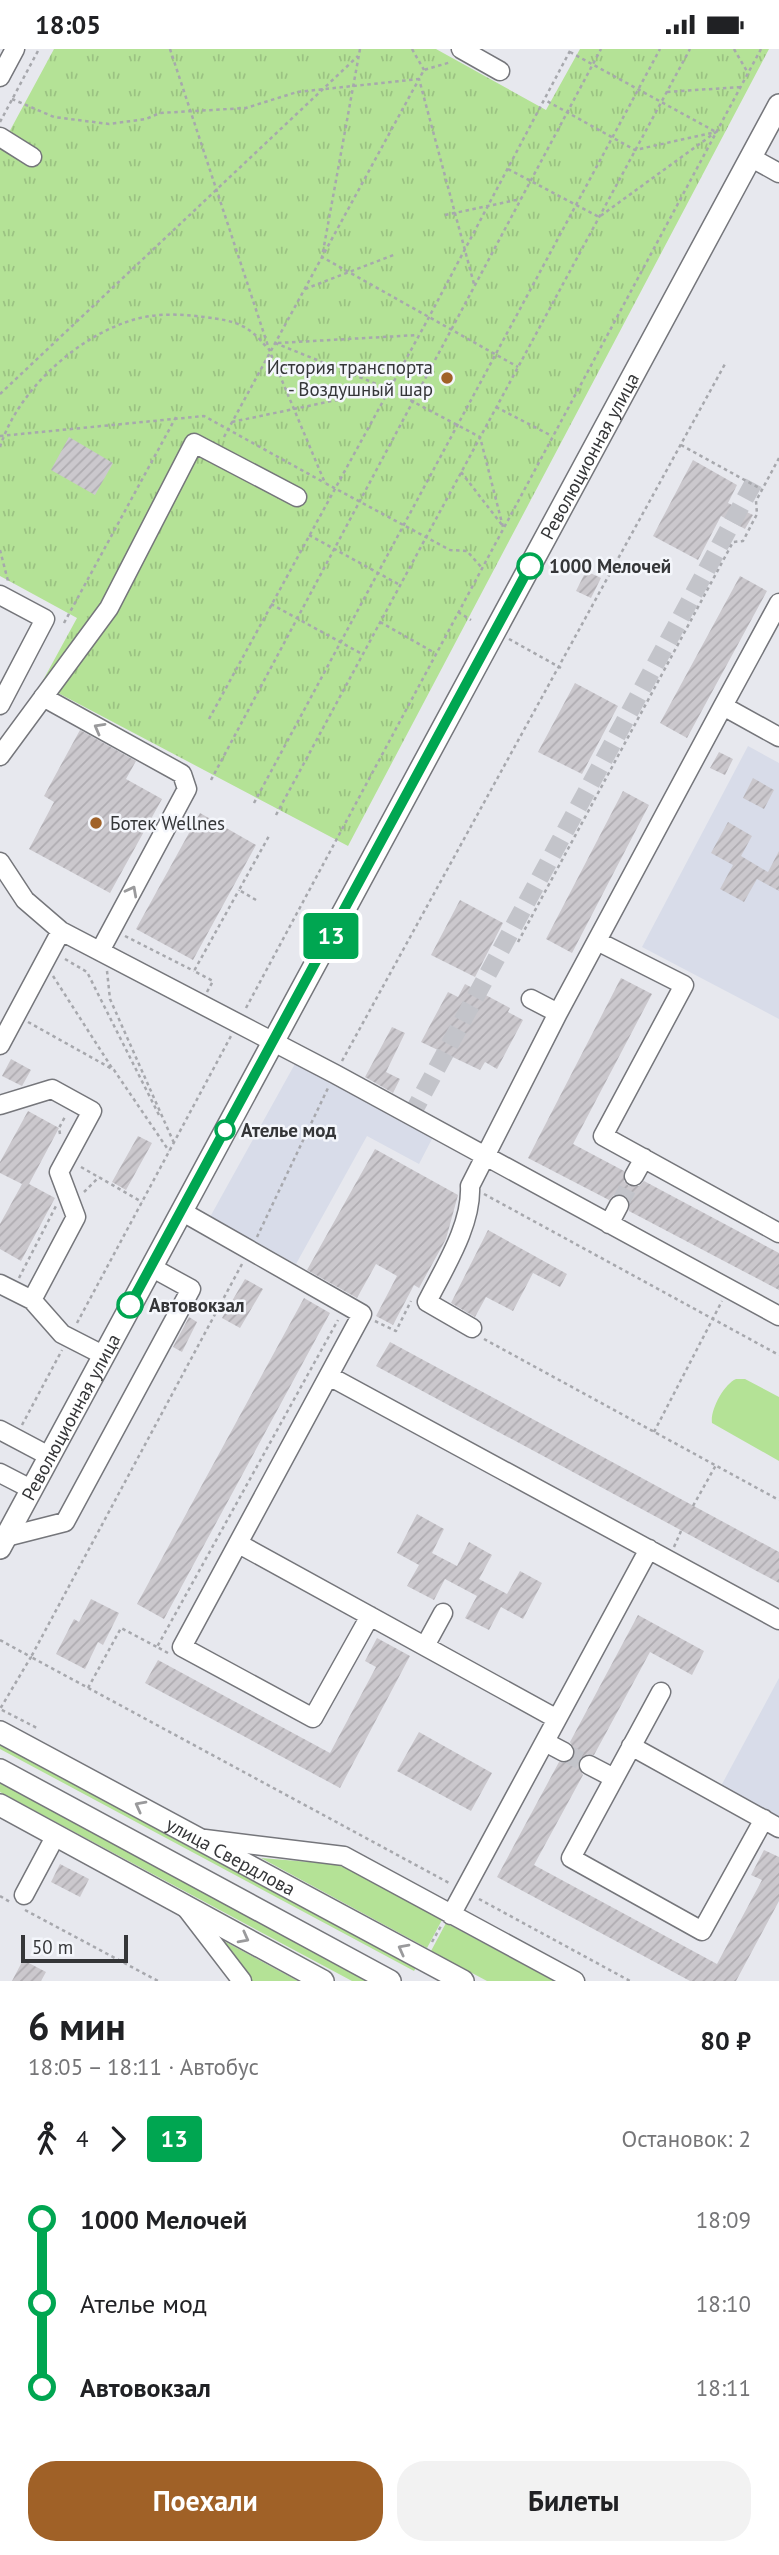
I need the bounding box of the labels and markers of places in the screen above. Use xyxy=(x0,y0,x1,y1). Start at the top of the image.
place label: История транспорта - Воздушный шар xyxy=(267,355,433,401)
marker: История транспорта - Воздушный шар xyxy=(439,370,455,386)
marker: 1000 Мелочей xyxy=(517,553,543,579)
place label: 1000 Мелочей xyxy=(549,554,671,578)
place label: Ботек Wellnes xyxy=(110,811,225,835)
marker: Ботек Wellnes xyxy=(88,815,104,831)
place label: Ателье мод xyxy=(241,1118,336,1142)
marker: Ателье мод xyxy=(215,1120,235,1140)
marker: Автовокзал xyxy=(117,1292,143,1318)
place label: Автовокзал xyxy=(149,1293,245,1317)

